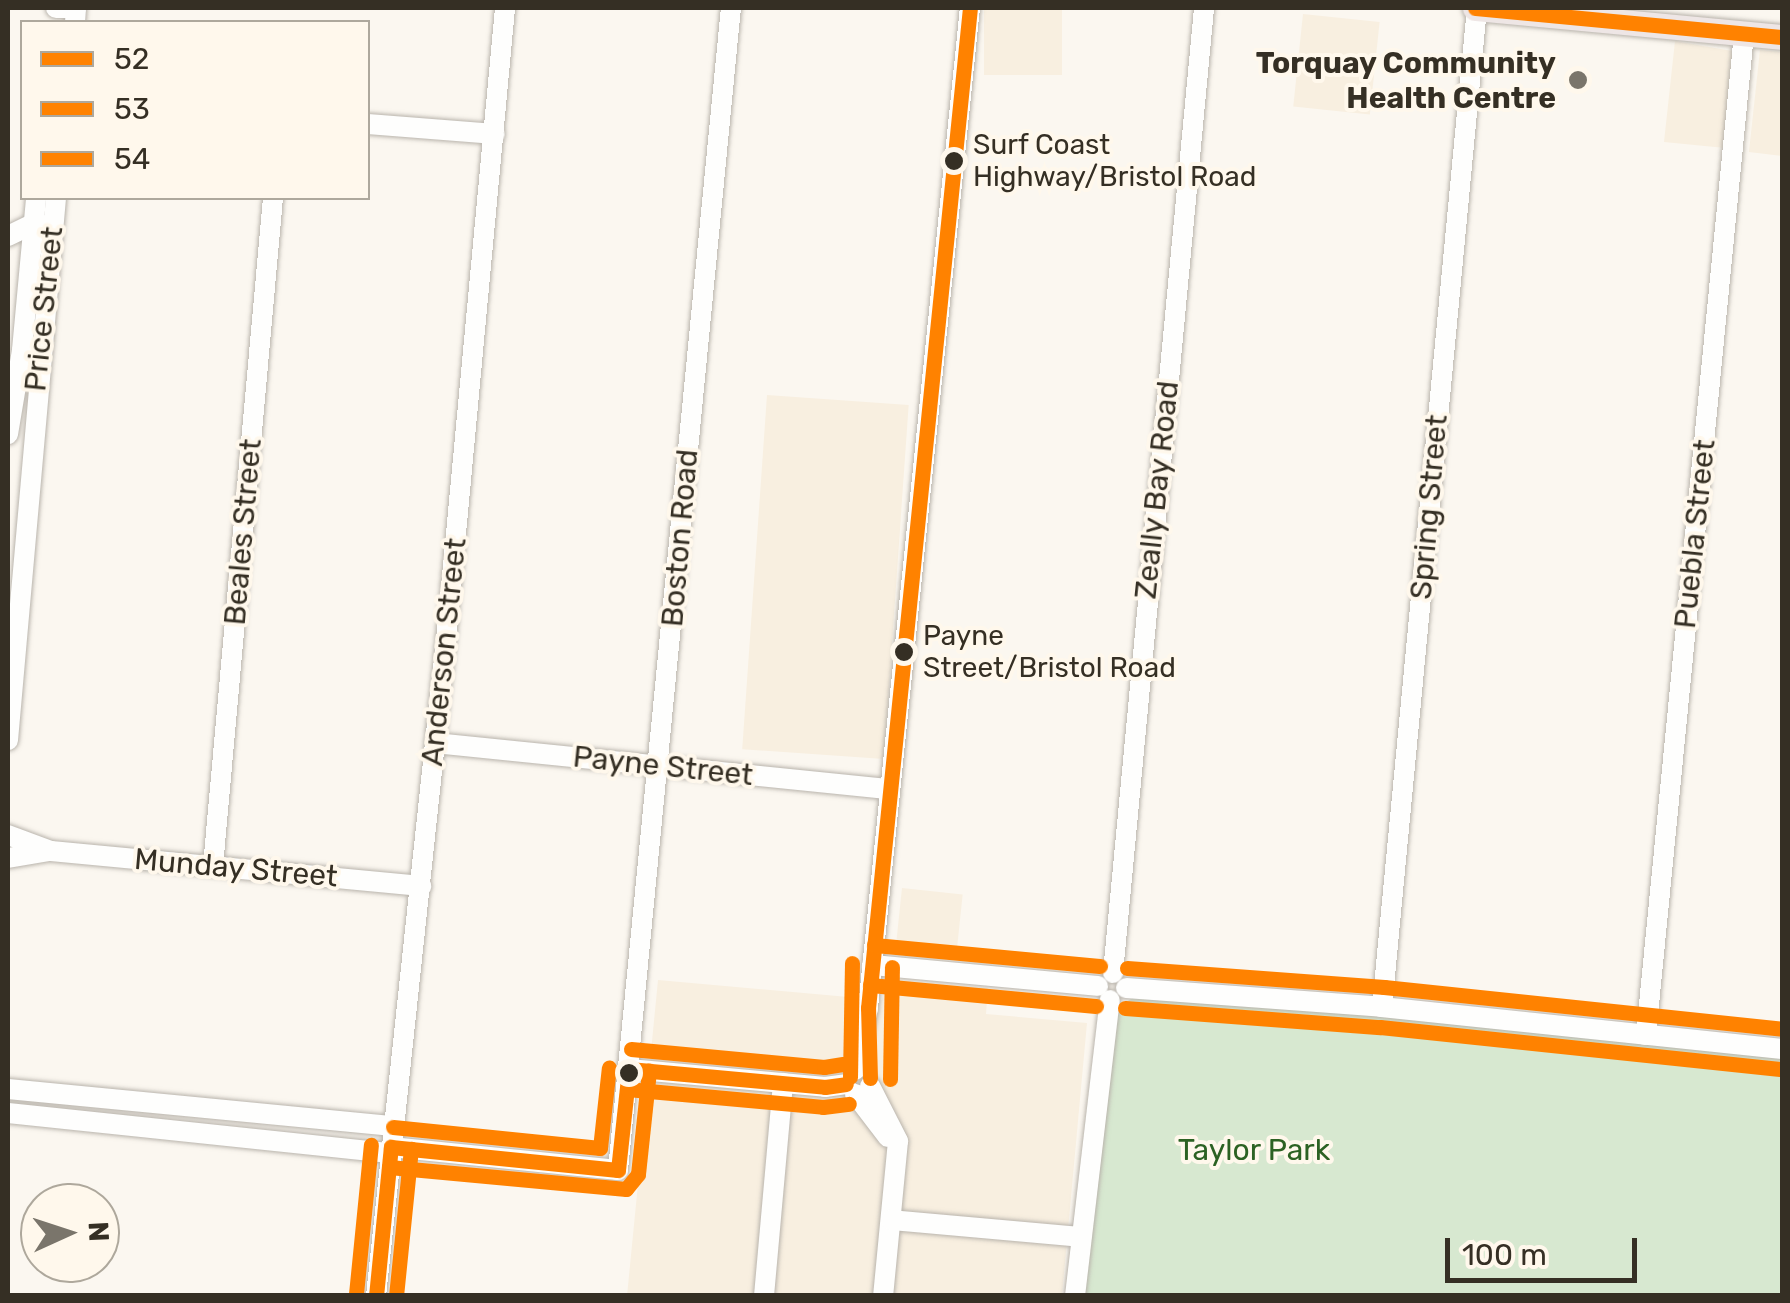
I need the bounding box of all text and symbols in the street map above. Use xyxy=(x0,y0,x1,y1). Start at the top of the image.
legend xyxy=(20,20,370,200)
text: 52 xyxy=(114,41,149,77)
place label: Torquay Community Health Centre xyxy=(1255,45,1556,116)
marker: Torquay Community Health Centre xyxy=(1565,67,1591,93)
text: 53 xyxy=(114,91,150,127)
place label: Surf Coast Highway/Bristol Road xyxy=(973,128,1256,194)
text: 54 xyxy=(114,141,150,177)
marker: Surf Coast Highway/Bristol Road xyxy=(944,151,964,171)
street label: Price Street xyxy=(17,225,71,393)
street label: Zeally Bay Road xyxy=(1128,378,1186,602)
street label: Spring Street xyxy=(1403,413,1455,601)
street label: Beales Street xyxy=(217,437,269,627)
street label: Puebla Street xyxy=(1667,438,1723,630)
street label: Boston Road xyxy=(654,448,706,628)
street label: Anderson Street xyxy=(414,536,474,768)
place label: Payne Street/Bristol Road xyxy=(923,619,1176,685)
marker: Payne Street/Bristol Road xyxy=(894,642,914,662)
street label: Payne Street xyxy=(571,739,755,793)
street label: Munday Street xyxy=(132,841,340,895)
unlabelled marker xyxy=(619,1063,639,1083)
park label: Taylor Park xyxy=(1177,1132,1331,1168)
north arrow xyxy=(20,1183,120,1283)
scale bar xyxy=(1450,1218,1642,1280)
text: N xyxy=(81,1221,115,1242)
text: 100 m xyxy=(1462,1237,1547,1273)

